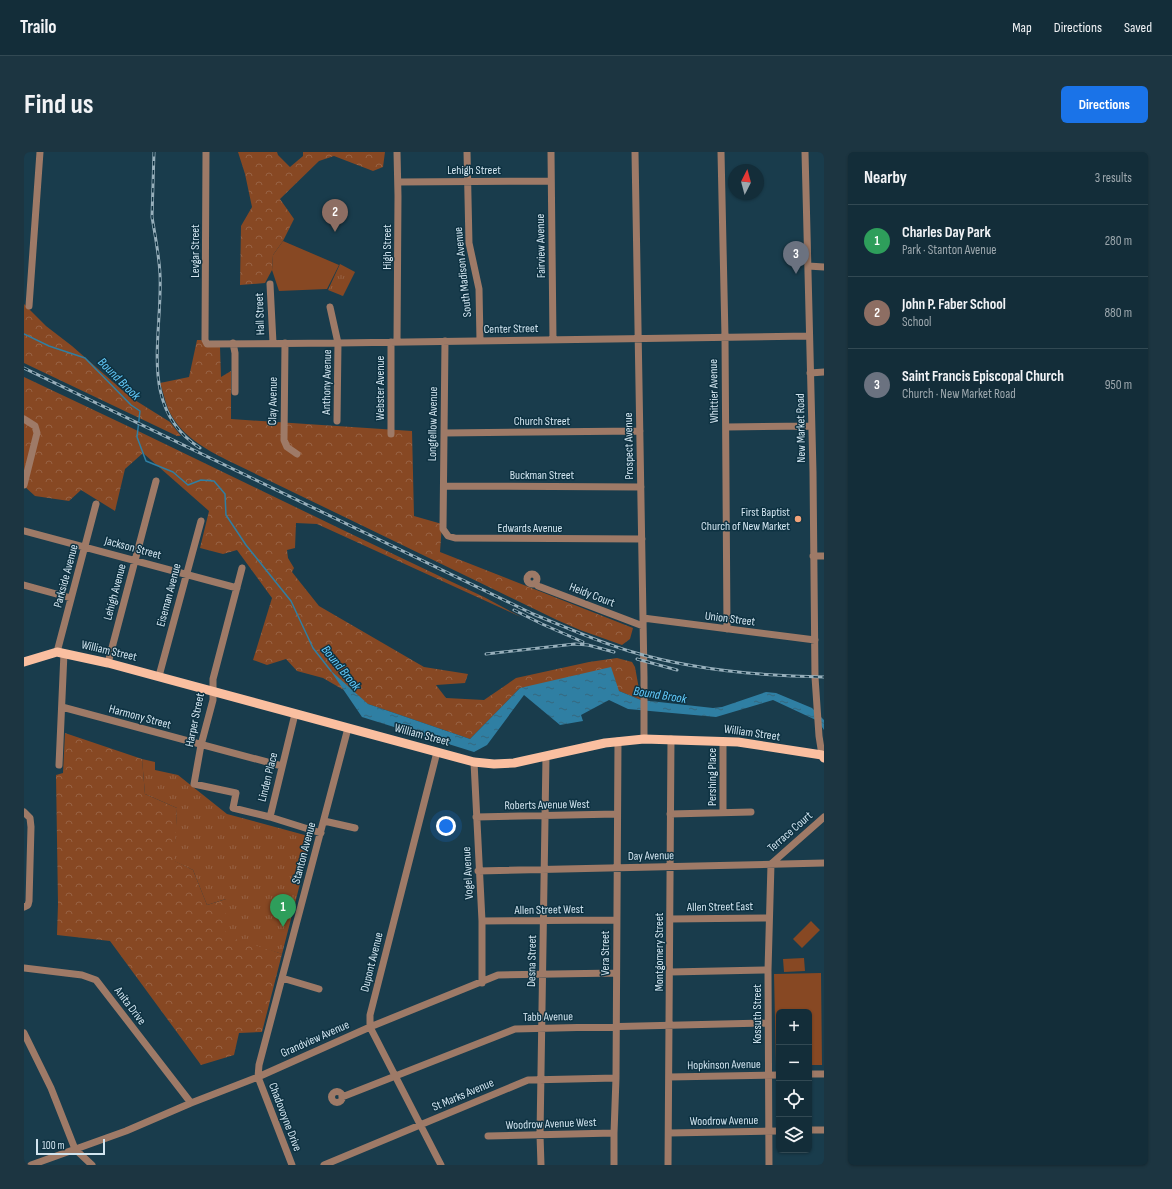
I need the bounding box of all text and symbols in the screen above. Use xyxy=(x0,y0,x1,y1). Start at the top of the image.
text: Trailo xyxy=(20,16,57,39)
text: Map xyxy=(1012,19,1032,36)
text: Directions xyxy=(1054,19,1102,36)
text: Saved xyxy=(1124,19,1152,36)
button: Directions xyxy=(1061,86,1148,123)
text: Find us xyxy=(24,88,93,121)
street label: Lehigh Street xyxy=(447,163,501,178)
north arrow xyxy=(728,164,764,200)
text: Nearby xyxy=(864,168,907,188)
text: 3 results xyxy=(1095,170,1132,186)
pin: 2 xyxy=(322,199,348,232)
street label: Fairview Avenue xyxy=(533,214,549,278)
text: Charles Day Park xyxy=(902,223,991,242)
street label: Levgar Street xyxy=(188,224,203,278)
street label: High Street xyxy=(380,224,395,270)
street label: South Madison Avenue xyxy=(451,226,475,318)
text: 1 xyxy=(874,233,880,249)
text: 280 m xyxy=(1105,233,1132,249)
pin: 3 xyxy=(783,241,809,274)
text: Park · Stanton Avenue xyxy=(902,242,997,258)
street label: Hall Street xyxy=(252,292,268,335)
text: John P. Faber School xyxy=(902,295,1006,314)
text: 2 xyxy=(874,305,880,321)
text: 880 m xyxy=(1104,305,1132,321)
text: School xyxy=(902,314,932,330)
street label: Center Street xyxy=(483,321,539,337)
street label: Anthony Avenue xyxy=(319,349,335,416)
water label: Bound Brook xyxy=(94,354,144,404)
street label: Webster Avenue xyxy=(373,355,388,420)
street label: Whittier Avenue xyxy=(706,359,722,423)
text: Saint Francis Episcopal Church xyxy=(902,367,1064,386)
street label: Clay Avenue xyxy=(265,376,281,425)
text: 3 xyxy=(874,377,880,393)
text: 950 m xyxy=(1105,377,1132,393)
street label: Longfellow Avenue xyxy=(425,386,441,461)
text: Church · New Market Road xyxy=(902,386,1016,402)
street label: New Market Road xyxy=(793,393,809,463)
street label: Prospect Avenue xyxy=(621,412,637,480)
street label: Church Street xyxy=(514,414,571,429)
street label: Buckman Street xyxy=(510,468,575,483)
place label: First Baptist Church of New Market xyxy=(701,505,790,534)
marker: First Baptist Church of New Market xyxy=(793,514,803,524)
street label: Edwards Avenue xyxy=(498,521,563,536)
street label: Jackson Street xyxy=(102,533,163,563)
street label: Parkside Avenue xyxy=(50,542,82,609)
street label: Eiseman Avenue xyxy=(153,561,185,628)
street label: Lehigh Avenue xyxy=(100,562,130,622)
street label: Heidy Court xyxy=(567,579,617,611)
street label: Union Street xyxy=(704,608,756,630)
street label: William Street xyxy=(80,637,139,665)
water label: Bound Brook xyxy=(318,642,365,695)
water label: Bound Brook xyxy=(632,683,689,707)
street label: Harper Street xyxy=(182,691,208,748)
street label: Harmony Street xyxy=(107,701,173,733)
street label: William Street xyxy=(393,720,452,750)
street label: William Street xyxy=(723,722,781,744)
street label: Pershing Place xyxy=(705,748,720,806)
street label: Linden Place xyxy=(255,751,281,803)
street label: Roberts Avenue West xyxy=(504,797,590,813)
street label: Terrace Court xyxy=(764,808,816,856)
your location xyxy=(436,816,456,836)
street label: Stanton Avenue xyxy=(289,820,320,886)
street label: Vogel Avenue xyxy=(459,846,477,900)
street label: Day Avenue xyxy=(628,848,674,864)
pin: 1 xyxy=(270,894,296,927)
street label: Allen Street East xyxy=(686,899,754,915)
street label: Allen Street West xyxy=(513,902,584,918)
street label: Montgomery Street xyxy=(652,912,667,991)
street label: Dupont Avenue xyxy=(357,930,387,993)
street label: Vera Street xyxy=(598,930,613,975)
street label: Desna Street xyxy=(524,935,540,987)
street label: Anita Drive xyxy=(110,983,149,1028)
street label: Kossuth Street xyxy=(750,984,765,1044)
street label: Tabb Avenue xyxy=(523,1009,573,1025)
map controls xyxy=(776,1009,812,1153)
button: + xyxy=(776,1009,812,1045)
street label: Grandview Avenue xyxy=(278,1017,352,1061)
button: − xyxy=(776,1045,812,1081)
street label: Hopkinson Avenue xyxy=(687,1057,761,1073)
street label: St Marks Avenue xyxy=(430,1075,496,1115)
street label: Chadovoyne Drive xyxy=(265,1081,305,1154)
button: locate xyxy=(776,1081,812,1117)
street label: Woodrow Avenue xyxy=(689,1113,759,1129)
street label: Woodrow Avenue West xyxy=(505,1115,597,1133)
button: layers xyxy=(776,1117,812,1153)
scale bar xyxy=(36,1137,105,1156)
text: 100 m xyxy=(42,1139,64,1152)

